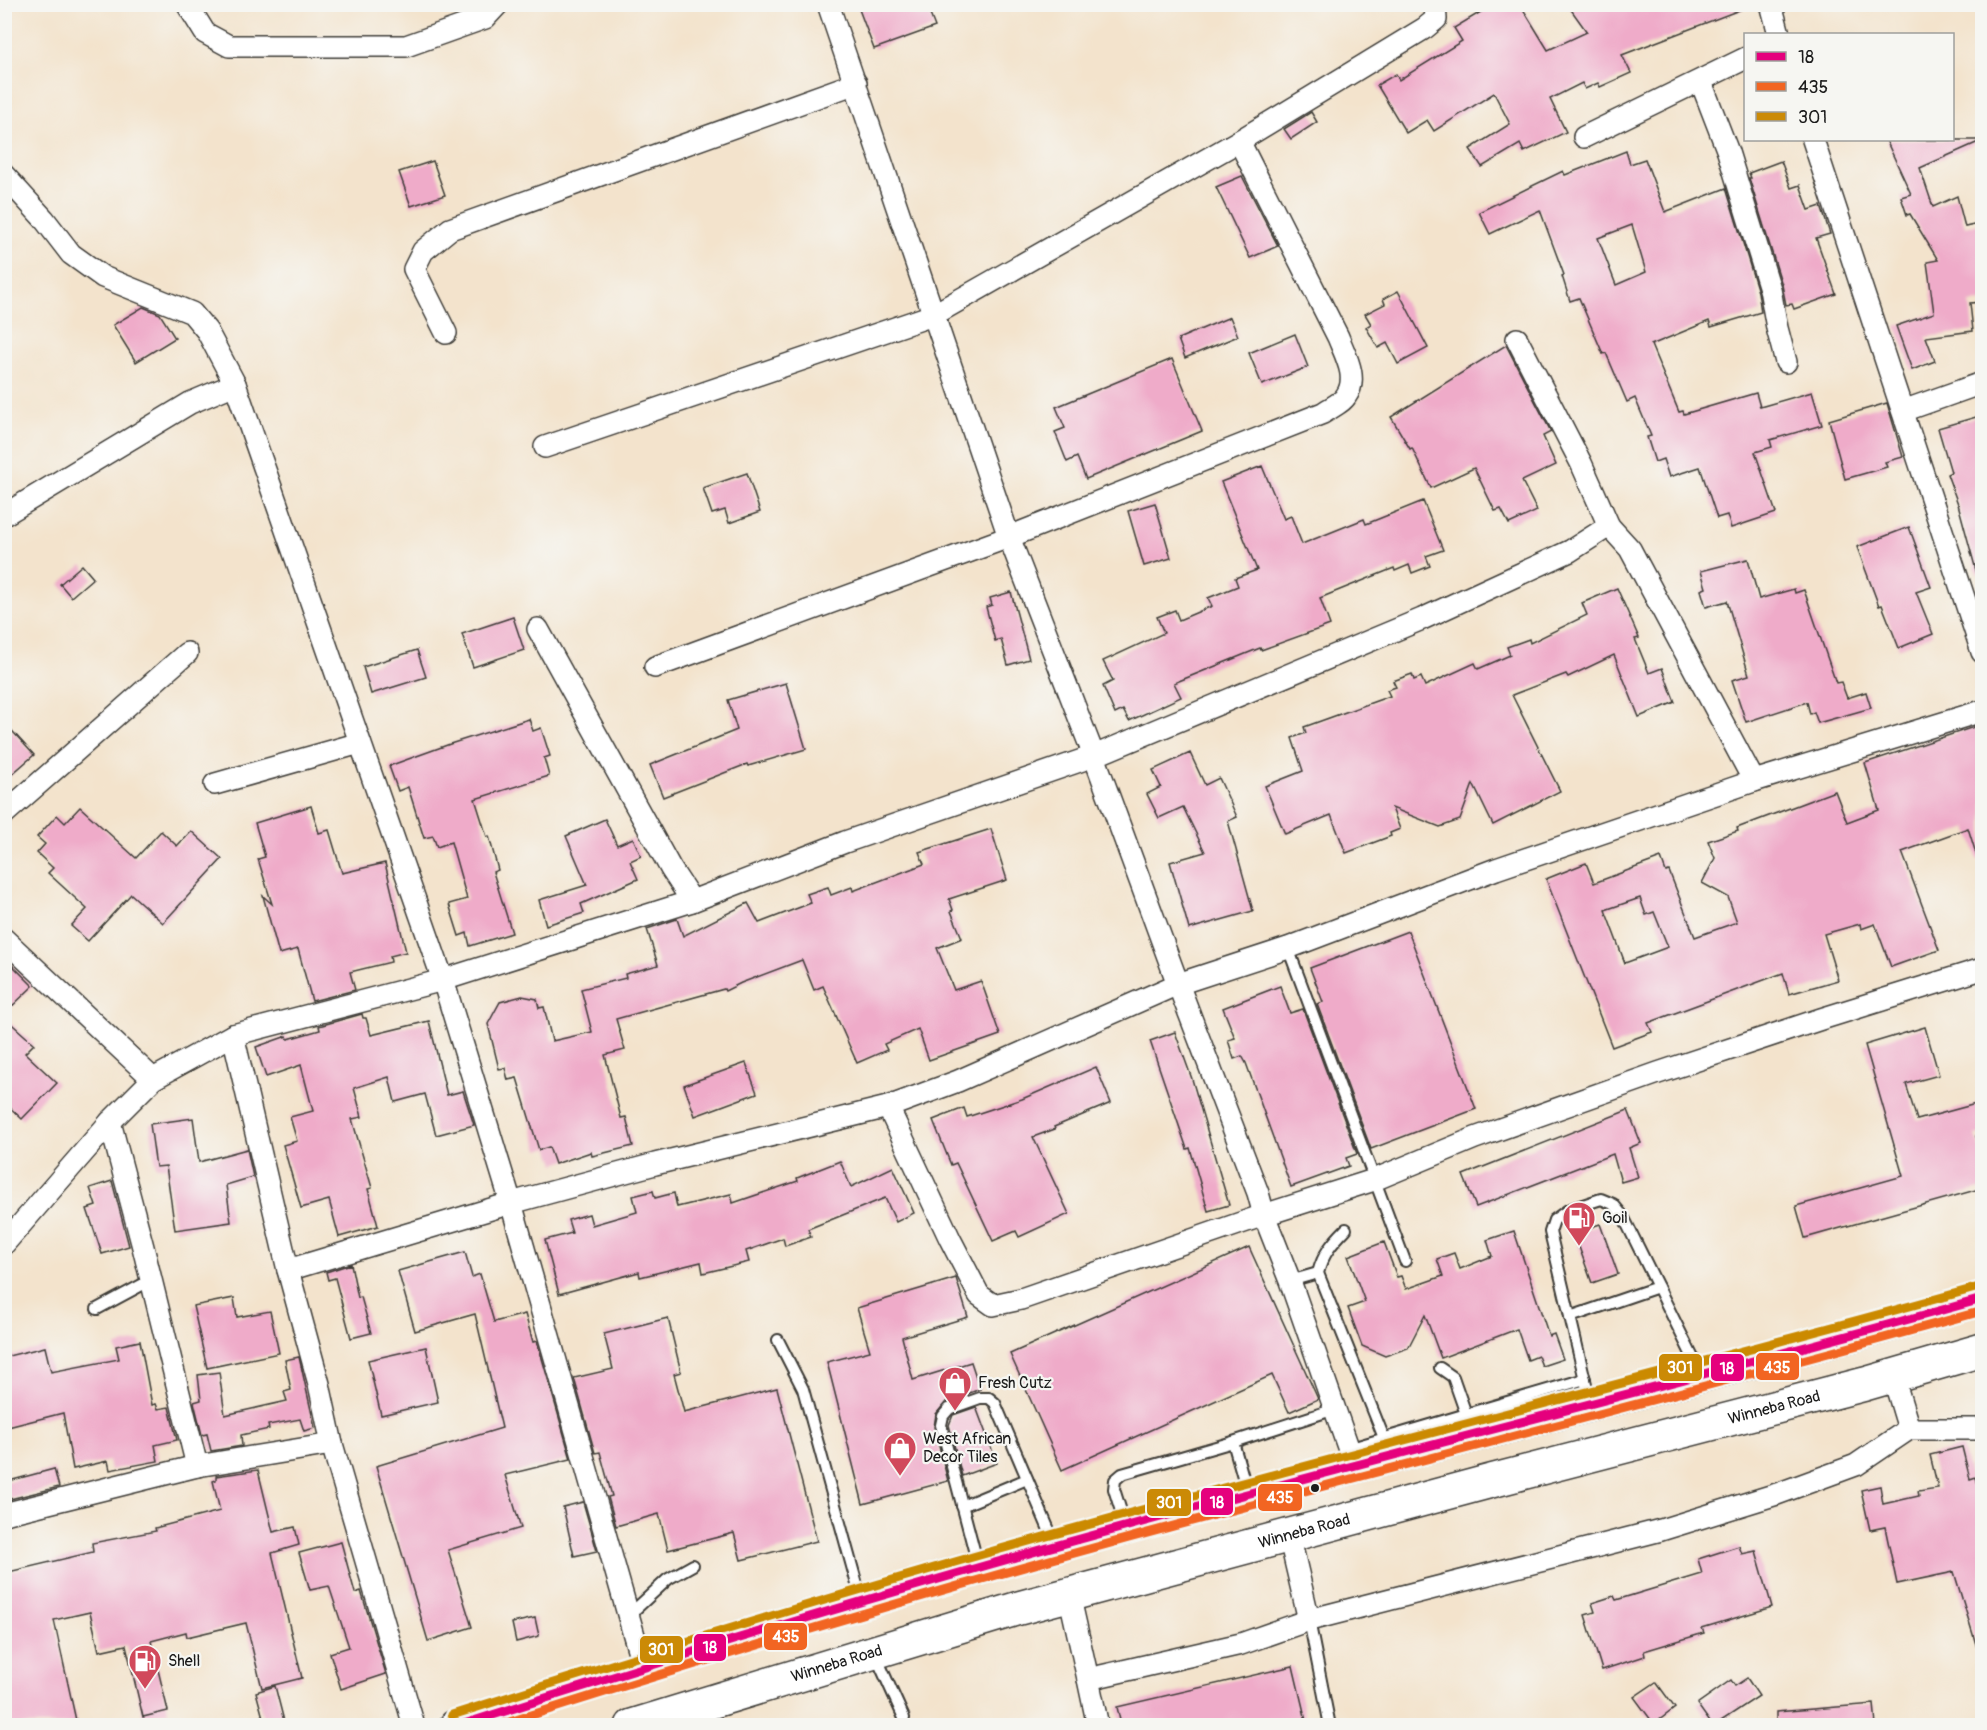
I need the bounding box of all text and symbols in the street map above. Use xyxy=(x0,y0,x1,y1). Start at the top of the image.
legend xyxy=(1744,33,1954,141)
text: 18 xyxy=(1798,46,1814,69)
text: 435 xyxy=(1798,76,1828,99)
text: 301 xyxy=(1798,106,1827,129)
fuel station icon: Goil xyxy=(1561,1200,1597,1247)
place label: Goil xyxy=(1602,1208,1628,1228)
line badge: 435 xyxy=(1755,1352,1800,1381)
line badge: 301 xyxy=(1658,1353,1703,1382)
line badge: 18 xyxy=(1710,1353,1745,1382)
text: 301 xyxy=(1667,1358,1693,1378)
text: 435 xyxy=(1764,1358,1791,1378)
text: 18 xyxy=(1720,1359,1734,1379)
shop icon: Fresh Cutz xyxy=(937,1365,973,1412)
place label: Fresh Cutz xyxy=(978,1373,1052,1393)
street label: Winneba Road xyxy=(1726,1386,1822,1429)
place label: West African Decor Tiles xyxy=(923,1429,1011,1467)
shop icon: West African Decor Tiles xyxy=(882,1430,918,1477)
unlabelled marker xyxy=(1309,1482,1321,1494)
line badge: 435 xyxy=(1257,1483,1303,1512)
line badge: 18 xyxy=(1200,1487,1234,1516)
line badge: 301 xyxy=(1146,1488,1192,1517)
text: 435 xyxy=(1267,1488,1294,1508)
text: 301 xyxy=(1156,1493,1182,1513)
text: 18 xyxy=(1210,1493,1224,1513)
street label: Winneba Road xyxy=(1256,1509,1352,1553)
line badge: 435 xyxy=(763,1622,808,1651)
text: 435 xyxy=(773,1627,800,1647)
line badge: 18 xyxy=(693,1633,727,1662)
line badge: 301 xyxy=(639,1635,684,1664)
text: 18 xyxy=(703,1638,717,1658)
text: 301 xyxy=(648,1640,674,1660)
street label: Winneba Road xyxy=(789,1640,885,1687)
fuel station icon: Shell xyxy=(127,1643,163,1690)
place label: Shell xyxy=(168,1651,200,1671)

